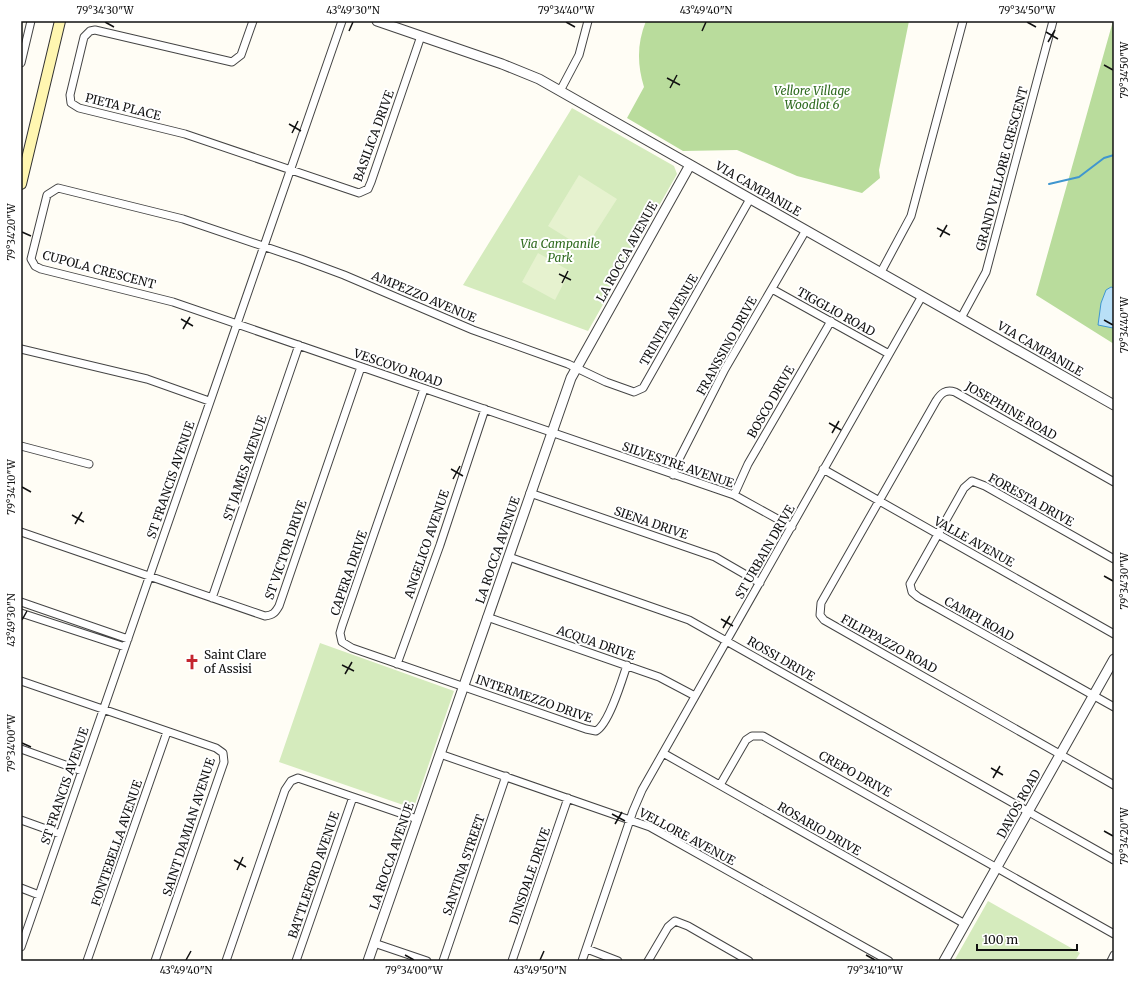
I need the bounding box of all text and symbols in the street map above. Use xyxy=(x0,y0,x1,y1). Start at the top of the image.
text: 79°34'30"W xyxy=(77,4,134,17)
text: 43°49'30"N xyxy=(326,4,380,17)
text: 79°34'40"W xyxy=(538,4,595,17)
text: 43°49'40"N xyxy=(680,4,733,17)
text: 79°34'50"W xyxy=(999,4,1056,17)
text: 79°34'50"W xyxy=(1118,41,1131,98)
park label: Vellore Village Woodlot 6 xyxy=(774,83,850,112)
street label: GRAND VELLORE CRESCENT xyxy=(972,84,1031,253)
street label: BASILICA DRIVE xyxy=(350,88,397,184)
street label: PIETA PLACE xyxy=(84,90,163,123)
street label: VIA CAMPANILE xyxy=(712,157,804,219)
street label: LA ROCCA AVENUE xyxy=(593,199,661,305)
text: 79°34'20"W xyxy=(5,203,18,260)
park label: Via Campanile Park xyxy=(520,236,600,265)
street label: CUPOLA CRESCENT xyxy=(41,247,158,292)
street label: AMPEZZO AVENUE xyxy=(369,267,479,326)
street label: TRINITA AVENUE xyxy=(636,271,701,368)
street label: TIGGLIO ROAD xyxy=(794,284,878,339)
street label: FRANSSINO DRIVE xyxy=(693,293,760,398)
text: 79°34'40"W xyxy=(1118,296,1131,353)
street label: VIA CAMPANILE xyxy=(994,317,1086,379)
street label: VESCOVO ROAD xyxy=(351,345,444,390)
street label: BOSCO DRIVE xyxy=(744,363,797,441)
street label: JOSEPHINE ROAD xyxy=(962,378,1060,443)
street label: ST JAMES AVENUE xyxy=(220,413,270,522)
street label: ST FRANCIS AVENUE xyxy=(143,419,198,541)
street label: SILVESTRE AVENUE xyxy=(620,438,736,491)
text: 79°34'10"W xyxy=(5,458,18,515)
street label: FORESTA DRIVE xyxy=(986,470,1077,529)
street label: ANGELICO AVENUE xyxy=(401,487,452,601)
street label: LA ROCCA AVENUE xyxy=(472,494,523,605)
street label: ST VICTOR DRIVE xyxy=(261,498,310,601)
street label: ST URBAIN DRIVE xyxy=(732,502,798,601)
street label: SIENA DRIVE xyxy=(612,503,690,542)
street label: VALLE AVENUE xyxy=(931,513,1017,570)
street label: CAPERA DRIVE xyxy=(327,528,370,617)
text: 79°34'30"W xyxy=(1118,552,1131,609)
text: 43°49'30"N xyxy=(5,593,18,647)
street label: CAMPI ROAD xyxy=(942,593,1017,644)
street label: FILIPPAZZO ROAD xyxy=(839,611,940,676)
street label: ACQUA DRIVE xyxy=(554,622,638,663)
street label: ROSSI DRIVE xyxy=(745,633,818,684)
place label: Saint Clare of Assisi xyxy=(204,647,266,676)
church icon: Saint Clare of Assisi xyxy=(183,653,201,671)
street label: INTERMEZZO DRIVE xyxy=(474,671,595,726)
text: 79°34'00"W xyxy=(5,713,18,772)
street label: ST FRANCIS AVENUE xyxy=(37,725,92,847)
street label: CREPO DRIVE xyxy=(816,747,895,800)
street label: SAINT DAMIAN AVENUE xyxy=(159,755,218,898)
street label: DAVOS ROAD xyxy=(993,767,1044,841)
street label: FONTEBELLA AVENUE xyxy=(88,777,145,908)
street label: ROSARIO DRIVE xyxy=(775,799,864,859)
street label: LA ROCCA AVENUE xyxy=(366,800,417,911)
street label: VELLORE AVENUE xyxy=(636,804,738,868)
text: 79°34'20"W xyxy=(1118,807,1131,864)
street label: BATTLEFORD AVENUE xyxy=(285,809,342,940)
street label: SANTINA STREET xyxy=(439,812,488,917)
street label: DINSDALE DRIVE xyxy=(506,825,553,926)
scale bar xyxy=(977,926,1077,952)
text: 100 m xyxy=(983,932,1018,947)
text: 43°49'40"N xyxy=(160,964,213,977)
text: 79°34'00"W xyxy=(385,964,444,977)
text: 43°49'50"N xyxy=(513,964,567,977)
text: 79°34'10"W xyxy=(847,964,904,977)

